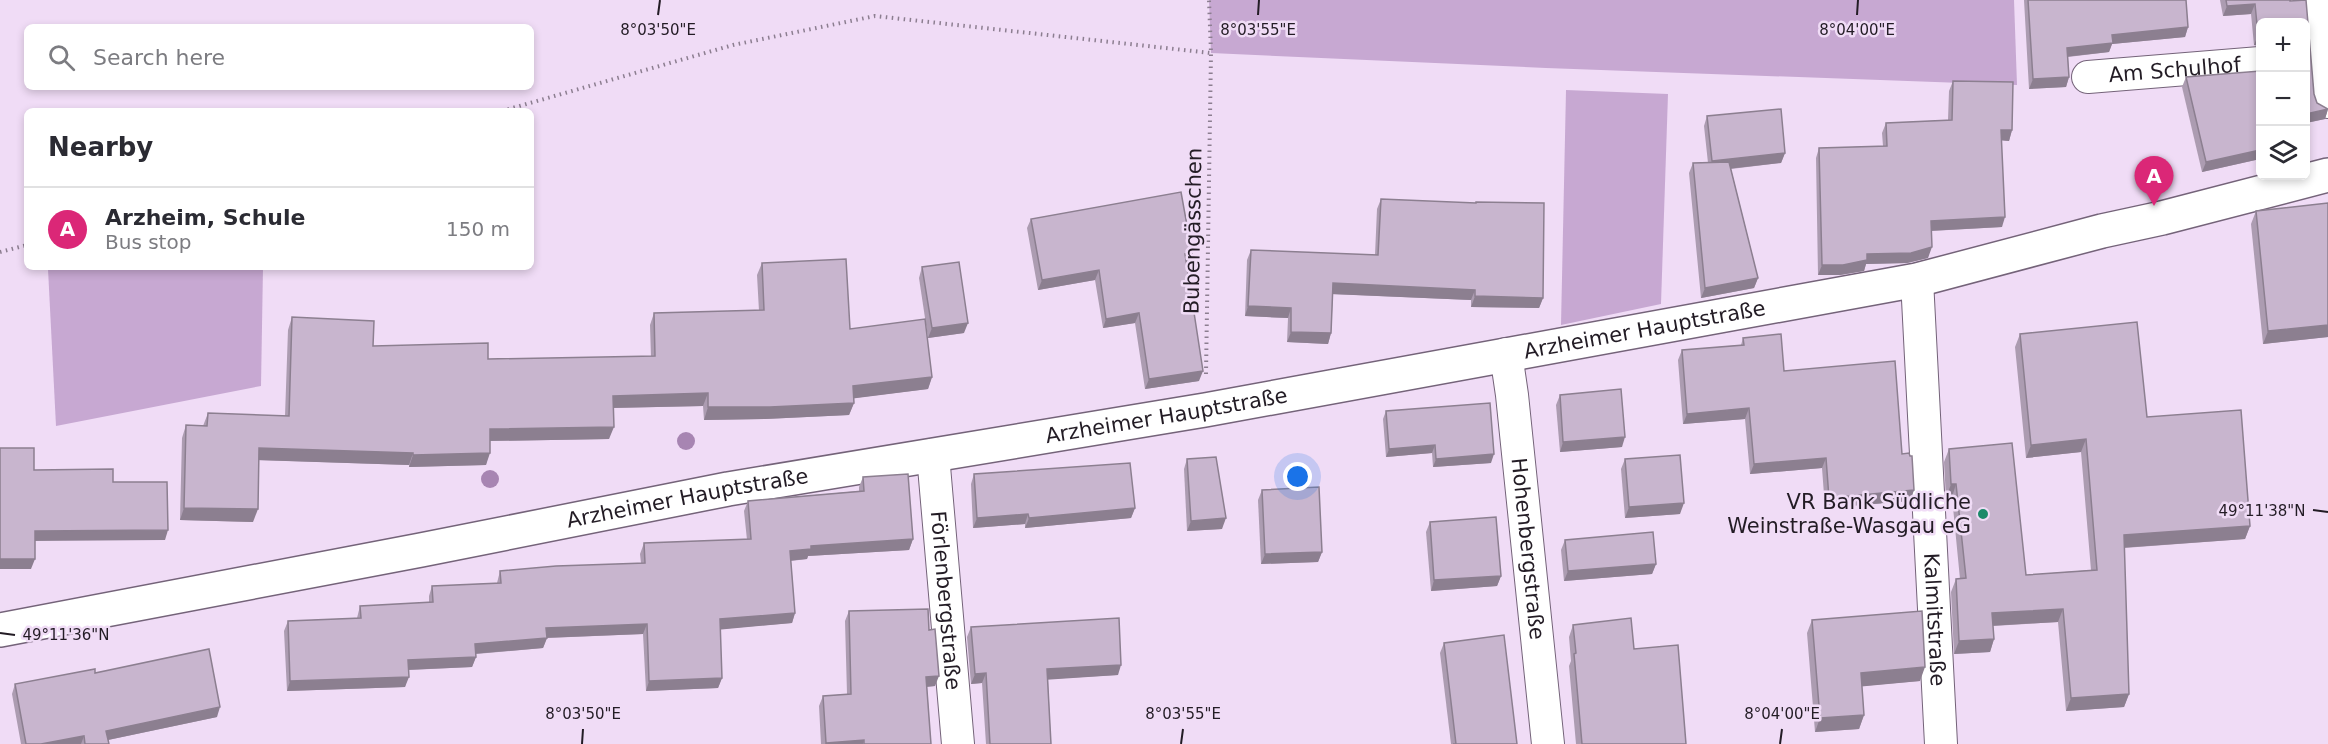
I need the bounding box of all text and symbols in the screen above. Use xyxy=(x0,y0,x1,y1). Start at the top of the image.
map controls xyxy=(2256,18,2310,180)
button: + xyxy=(2256,18,2310,72)
text: 8°03'50"E xyxy=(620,21,696,39)
text: 8°03'55"E xyxy=(1220,21,1296,39)
text: 8°04'00"E xyxy=(1819,21,1895,39)
search box xyxy=(24,24,534,90)
icon: search xyxy=(45,41,78,74)
text: Search here xyxy=(93,45,225,70)
street label: Am Schulhof xyxy=(2108,53,2242,87)
button: − xyxy=(2256,72,2310,126)
button: layers xyxy=(2256,126,2310,180)
text: Nearby xyxy=(48,132,153,162)
street label: Bubengässchen xyxy=(1180,148,1206,314)
pin: A xyxy=(2134,156,2174,206)
text: Arzheim, Schule xyxy=(105,205,305,230)
text: A xyxy=(60,217,75,241)
text: 150 m xyxy=(446,217,510,241)
text: Bus stop xyxy=(105,230,191,254)
street label: Arzheimer Hauptstraße xyxy=(1522,296,1767,364)
street label: Arzheimer Hauptstraße xyxy=(1044,383,1289,448)
street label: Hohenbergstraße xyxy=(1507,457,1549,641)
your location xyxy=(1283,462,1312,491)
street label: Arzheimer Hauptstraße xyxy=(565,464,810,533)
place label: VR Bank Südliche Weinstraße-Wasgau eG xyxy=(1727,490,1971,538)
text: 49°11'38"N xyxy=(2218,502,2306,520)
marker: VR Bank Südliche Weinstraße-Wasgau eG xyxy=(1976,507,1990,521)
street label: Förlenbergstraße xyxy=(926,510,965,691)
street label: Kalmitstraße xyxy=(1919,552,1950,687)
text: 49°11'36"N xyxy=(22,626,110,644)
text: 8°03'50"E xyxy=(545,705,621,723)
text: 8°03'55"E xyxy=(1145,705,1221,723)
text: 8°04'00"E xyxy=(1744,705,1820,723)

